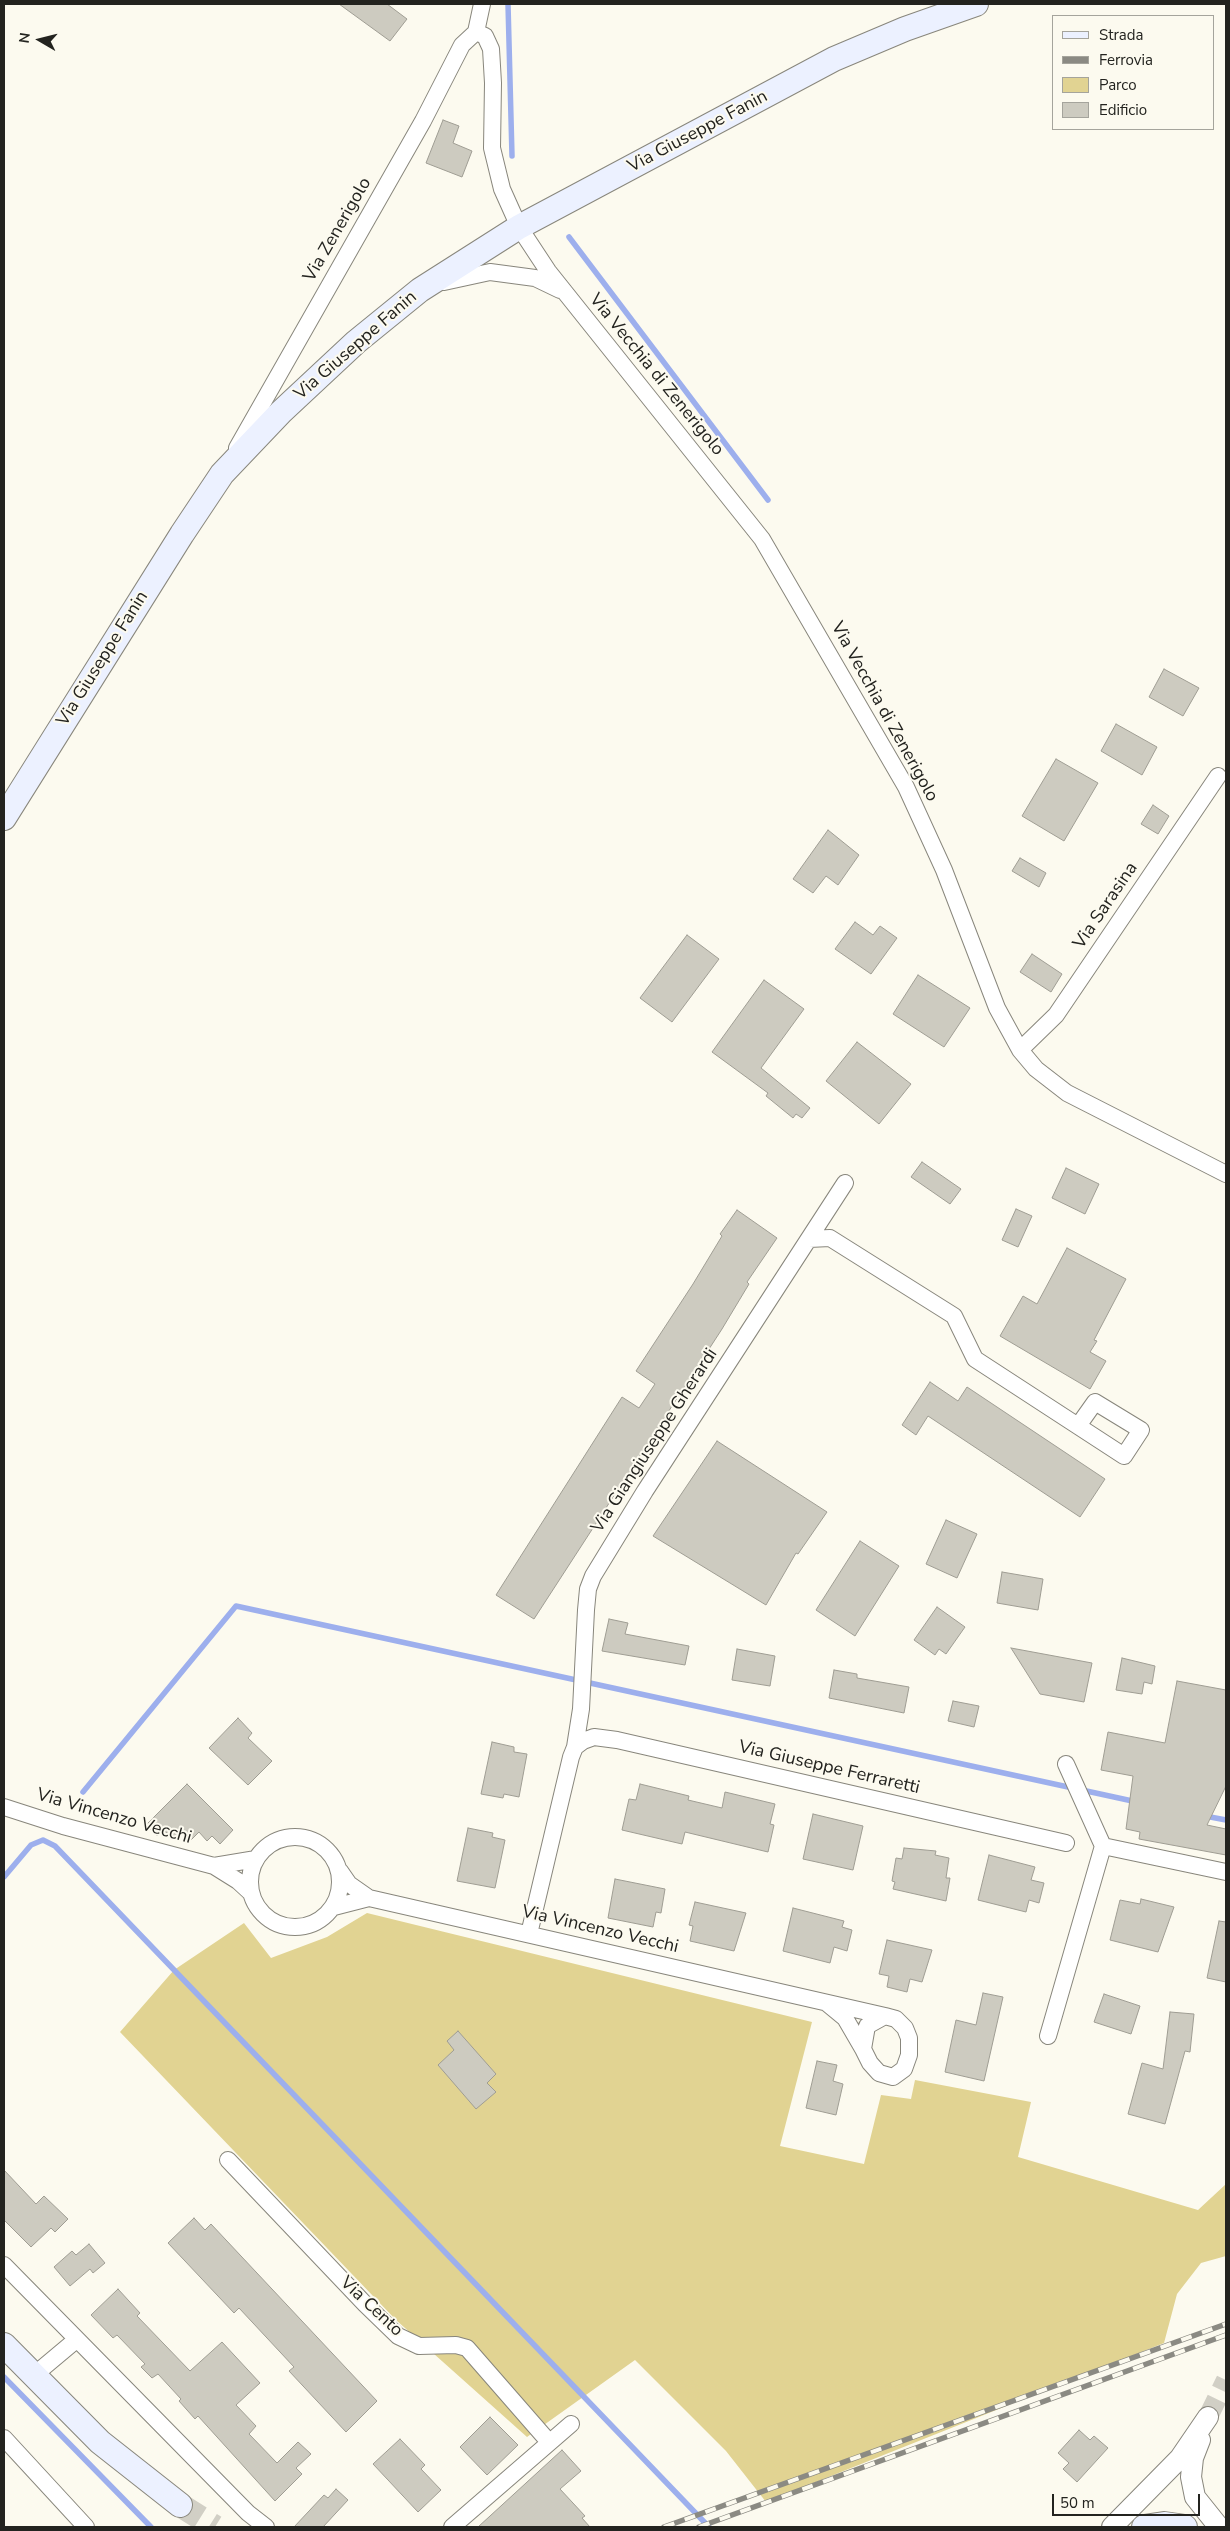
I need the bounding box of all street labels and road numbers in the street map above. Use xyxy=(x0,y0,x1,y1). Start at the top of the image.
street label: Via Giuseppe Fanin xyxy=(624,86,772,178)
street label: Via Zenerigolo xyxy=(299,174,377,286)
street label: Via Giuseppe Fanin xyxy=(290,287,422,405)
street label: Via Vecchia di Zenerigolo xyxy=(584,290,728,460)
street label: Via Giuseppe Fanin xyxy=(53,587,153,731)
street label: Via Vecchia di Zenerigolo xyxy=(826,618,942,806)
street label: Via Sarasina xyxy=(1069,859,1143,953)
street label: Via Giangiuseppe Gherardi xyxy=(587,1345,723,1537)
street label: Via Giuseppe Ferraretti xyxy=(736,1737,922,1799)
street label: Via Vincenzo Vecchi xyxy=(34,1785,194,1849)
street label: Via Vincenzo Vecchi xyxy=(520,1901,680,1959)
street label: Via Cento xyxy=(335,2272,407,2342)

